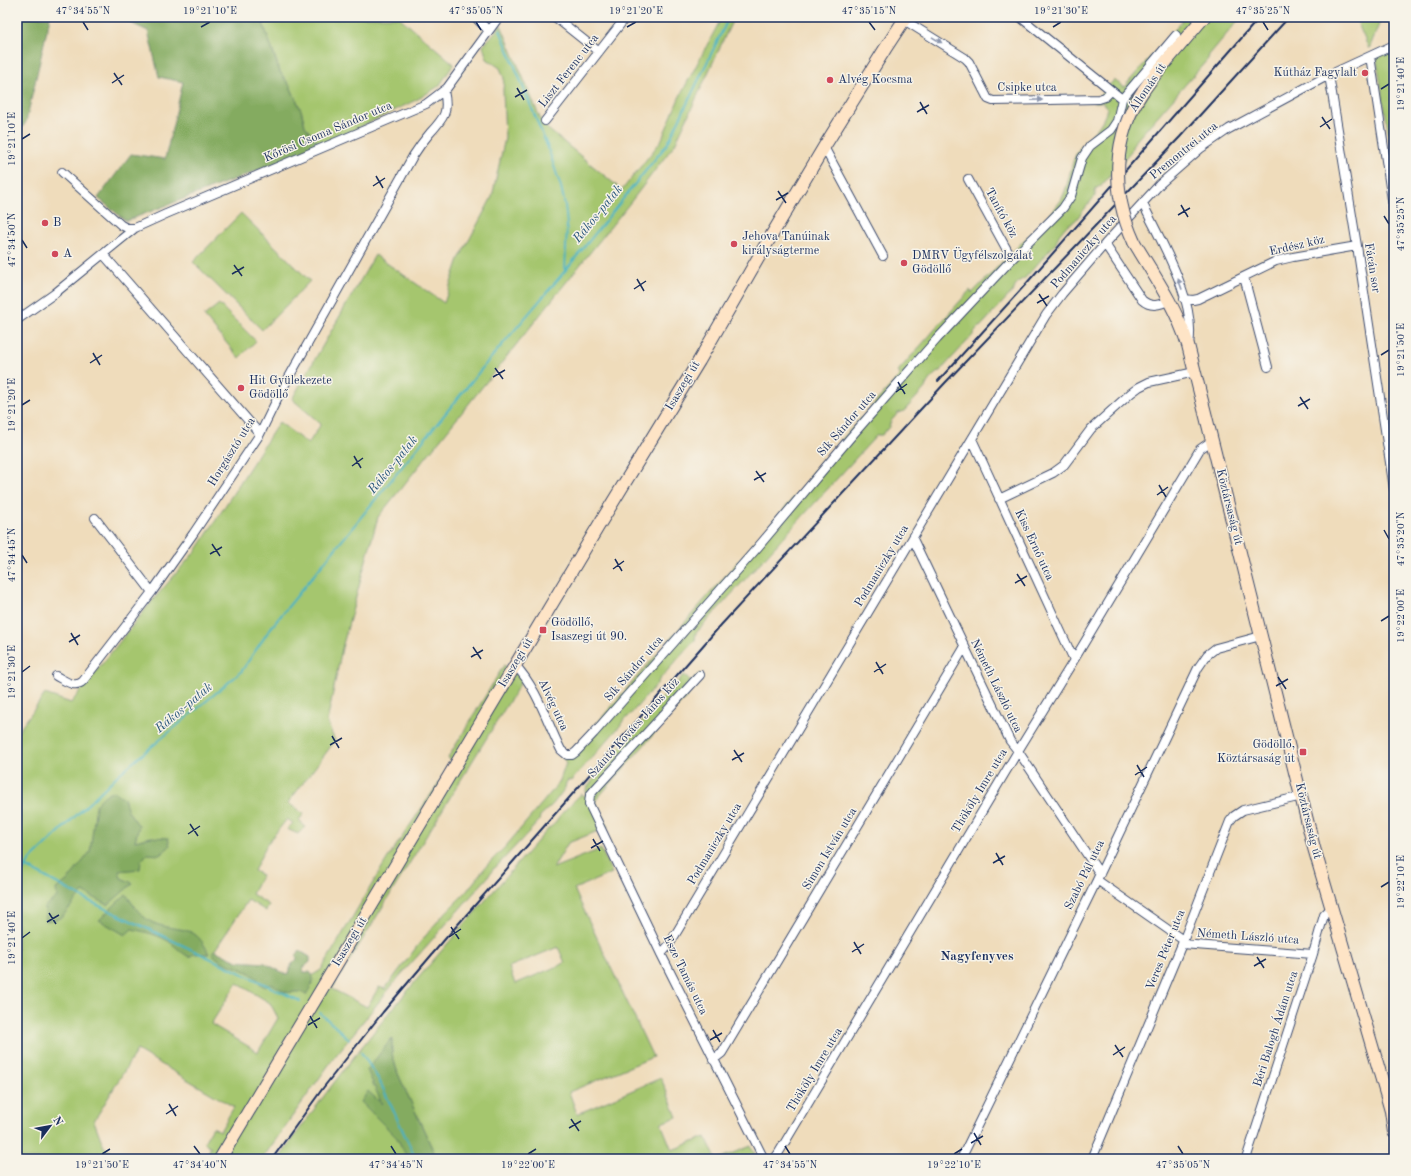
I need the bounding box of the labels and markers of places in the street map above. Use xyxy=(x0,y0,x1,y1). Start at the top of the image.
place label: Kútház Fagylalt xyxy=(1274,67,1357,79)
marker: Kútház Fagylalt xyxy=(1360,68,1370,78)
place label: Alvég Kocsma xyxy=(838,74,913,86)
marker: Alvég Kocsma xyxy=(825,75,835,85)
place label: B xyxy=(53,217,61,229)
marker: B xyxy=(40,218,50,228)
place label: Jehova Tanúinak királyságterme xyxy=(742,231,830,257)
marker: Jehova Tanúinak királyságterme xyxy=(729,239,739,249)
place label: DMRV Ügyfélszolgálat Gödöllő xyxy=(912,246,1032,276)
place label: A xyxy=(63,248,72,260)
marker: A xyxy=(50,249,60,259)
marker: DMRV Ügyfélszolgálat Gödöllő xyxy=(899,258,909,268)
place label: Hit Gyülekezete Gödöllő xyxy=(249,375,332,401)
marker: Hit Gyülekezete Gödöllő xyxy=(236,383,246,393)
place label: Gödöllő, Isaszegi út 90. xyxy=(551,617,627,643)
marker: Gödöllő, Isaszegi út 90. xyxy=(538,625,548,635)
place label: Gödöllő, Köztársaság út xyxy=(1217,739,1295,765)
marker: Gödöllő, Köztársaság út xyxy=(1298,747,1308,757)

